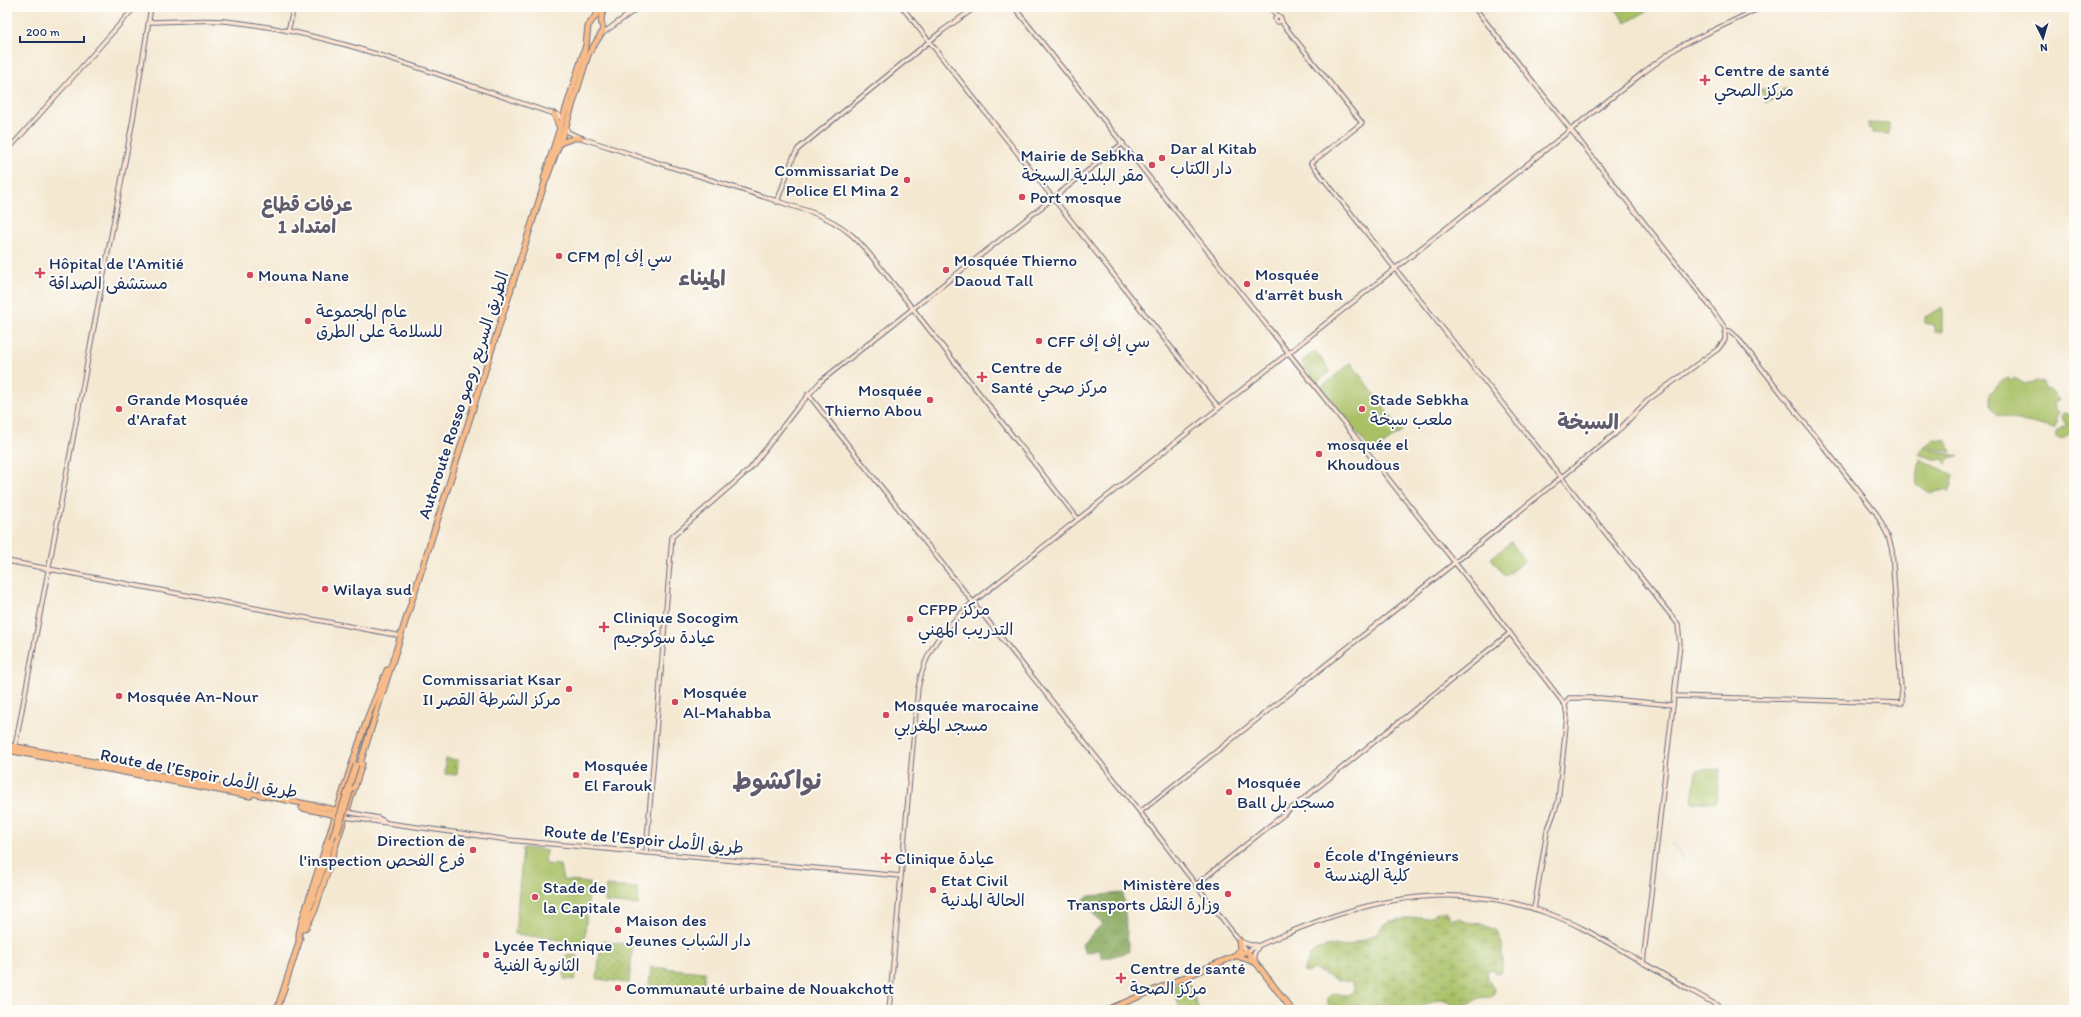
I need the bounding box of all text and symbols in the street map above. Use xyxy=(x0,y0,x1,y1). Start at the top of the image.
scale bar xyxy=(20,18,84,44)
north arrow xyxy=(2023,18,2063,58)
text: 200 m xyxy=(26,25,60,39)
text: N xyxy=(2040,41,2048,54)
place label: Centre de santé مركز الصحي xyxy=(1714,60,1830,105)
marker: Centre de santé مركز الصحي xyxy=(1699,74,1711,86)
place label: Dar al Kitab دار الكتاب xyxy=(1170,138,1257,178)
place label: Mairie de Sebkha مقر البلدية السبخة xyxy=(1020,145,1144,185)
marker: Dar al Kitab دار الكتاب xyxy=(1157,153,1167,163)
place label: Commissariat De Police El Mina 2 xyxy=(774,160,899,200)
marker: Mairie de Sebkha مقر البلدية السبخة xyxy=(1147,160,1157,170)
marker: Commissariat De Police El Mina 2 xyxy=(902,175,912,185)
place label: Port mosque xyxy=(1030,187,1122,207)
marker: Port mosque xyxy=(1017,192,1027,202)
district label: عرفات قطاع 1 امتداد xyxy=(262,193,352,238)
place label: CFM سي إف إم xyxy=(567,246,672,271)
place label: Mosquée Thierno Daoud Tall xyxy=(954,250,1077,290)
marker: CFM سي إف إم xyxy=(554,251,564,261)
place label: Hôpital de l'Amitié مستشفى الصداقة xyxy=(49,253,184,294)
place label: Mosquée d'arrêt bush xyxy=(1255,264,1344,304)
place label: Mouna Nane xyxy=(258,265,349,285)
district label: الميناء xyxy=(678,265,726,291)
marker: Mosquée Thierno Daoud Tall xyxy=(941,265,951,275)
marker: Hôpital de l'Amitié مستشفى الصداقة xyxy=(34,267,46,279)
street label: Autoroute Rosso الطريق السريع روصو xyxy=(413,269,514,522)
marker: Mouna Nane xyxy=(245,270,255,280)
marker: Mosquée d'arrêt bush xyxy=(1242,279,1252,289)
place label: عام المجموعة للسلامة على الطرق xyxy=(316,301,443,342)
marker: عام المجموعة للسلامة على الطرق xyxy=(303,316,313,326)
place label: CFF سي إف إف xyxy=(1047,331,1150,356)
marker: CFF سي إف إف xyxy=(1034,336,1044,346)
place label: Centre de Santé مركز صحي xyxy=(991,357,1108,402)
marker: Centre de Santé مركز صحي xyxy=(976,371,988,383)
place label: Mosquée Thierno Abou xyxy=(825,380,922,420)
place label: Grande Mosquée d'Arafat xyxy=(127,389,248,429)
place label: Stade Sebkha ملعب سبخة xyxy=(1370,389,1469,429)
marker: Mosquée Thierno Abou xyxy=(925,395,935,405)
marker: Grande Mosquée d'Arafat xyxy=(114,404,124,414)
marker: Stade Sebkha ملعب سبخة xyxy=(1357,404,1367,414)
district label: السبخة xyxy=(1557,409,1619,435)
place label: mosquée el Khoudous xyxy=(1327,434,1409,474)
marker: mosquée el Khoudous xyxy=(1314,449,1324,459)
place label: Wilaya sud xyxy=(333,579,413,599)
marker: Wilaya sud xyxy=(320,584,330,594)
place label: CFPP مركز التدريب المهني xyxy=(918,599,1013,644)
place label: Clinique Socogim عيادة سوكوجيم xyxy=(613,607,739,650)
marker: CFPP مركز التدريب المهني xyxy=(905,614,915,624)
marker: Clinique Socogim عيادة سوكوجيم xyxy=(598,621,610,633)
place label: Commissariat Ksar II مركز الشرطة القصر xyxy=(422,669,562,709)
place label: Mosquée Al-Mahabba xyxy=(683,682,772,722)
marker: Commissariat Ksar II مركز الشرطة القصر xyxy=(564,684,574,694)
place label: Mosquée An-Nour xyxy=(127,686,259,706)
marker: Mosquée An-Nour xyxy=(114,691,124,701)
place label: Mosquée marocaine مسجد المغربي xyxy=(894,695,1039,740)
marker: Mosquée Al-Mahabba xyxy=(670,697,680,707)
marker: Mosquée marocaine مسجد المغربي xyxy=(881,710,891,720)
street label: Route de l’Espoir طريق الأمل xyxy=(99,743,300,802)
place label: Mosquée El Farouk xyxy=(584,755,653,795)
district label: نواكشوط xyxy=(732,765,824,797)
marker: Mosquée El Farouk xyxy=(571,770,581,780)
place label: Mosquée Ball مسجد بل xyxy=(1237,772,1335,812)
marker: Mosquée Ball مسجد بل xyxy=(1224,787,1234,797)
street label: Route de l’Espoir طريق الأمل xyxy=(543,819,745,858)
place label: Direction de l'inspection فرع الفحص xyxy=(299,830,465,872)
marker: Direction de l'inspection فرع الفحص xyxy=(468,845,478,855)
place label: École d'Ingénieurs كلية الهندسة xyxy=(1325,845,1459,885)
place label: Clinique عيادة xyxy=(895,848,994,868)
marker: Clinique عيادة xyxy=(880,852,892,864)
marker: École d'Ingénieurs كلية الهندسة xyxy=(1312,860,1322,870)
place label: Etat Civil الحالة المدنية xyxy=(941,870,1025,910)
place label: Ministère des Transports وزارة النقل xyxy=(1067,874,1220,914)
place label: Stade de la Capitale xyxy=(543,877,621,917)
marker: Etat Civil الحالة المدنية xyxy=(928,885,938,895)
marker: Ministère des Transports وزارة النقل xyxy=(1223,889,1233,899)
marker: Stade de la Capitale xyxy=(530,892,540,902)
place label: Maison des Jeunes دار الشباب xyxy=(626,910,751,950)
marker: Maison des Jeunes دار الشباب xyxy=(613,925,623,935)
place label: Lycée Technique الثانوية الفنية xyxy=(494,935,612,977)
marker: Lycée Technique الثانوية الفنية xyxy=(481,950,491,960)
place label: Centre de santé مركز الصحة xyxy=(1130,958,1246,998)
marker: Centre de santé مركز الصحة xyxy=(1115,972,1127,984)
place label: Communauté urbaine de Nouakchott xyxy=(626,978,894,998)
marker: Communauté urbaine de Nouakchott xyxy=(613,983,623,993)

